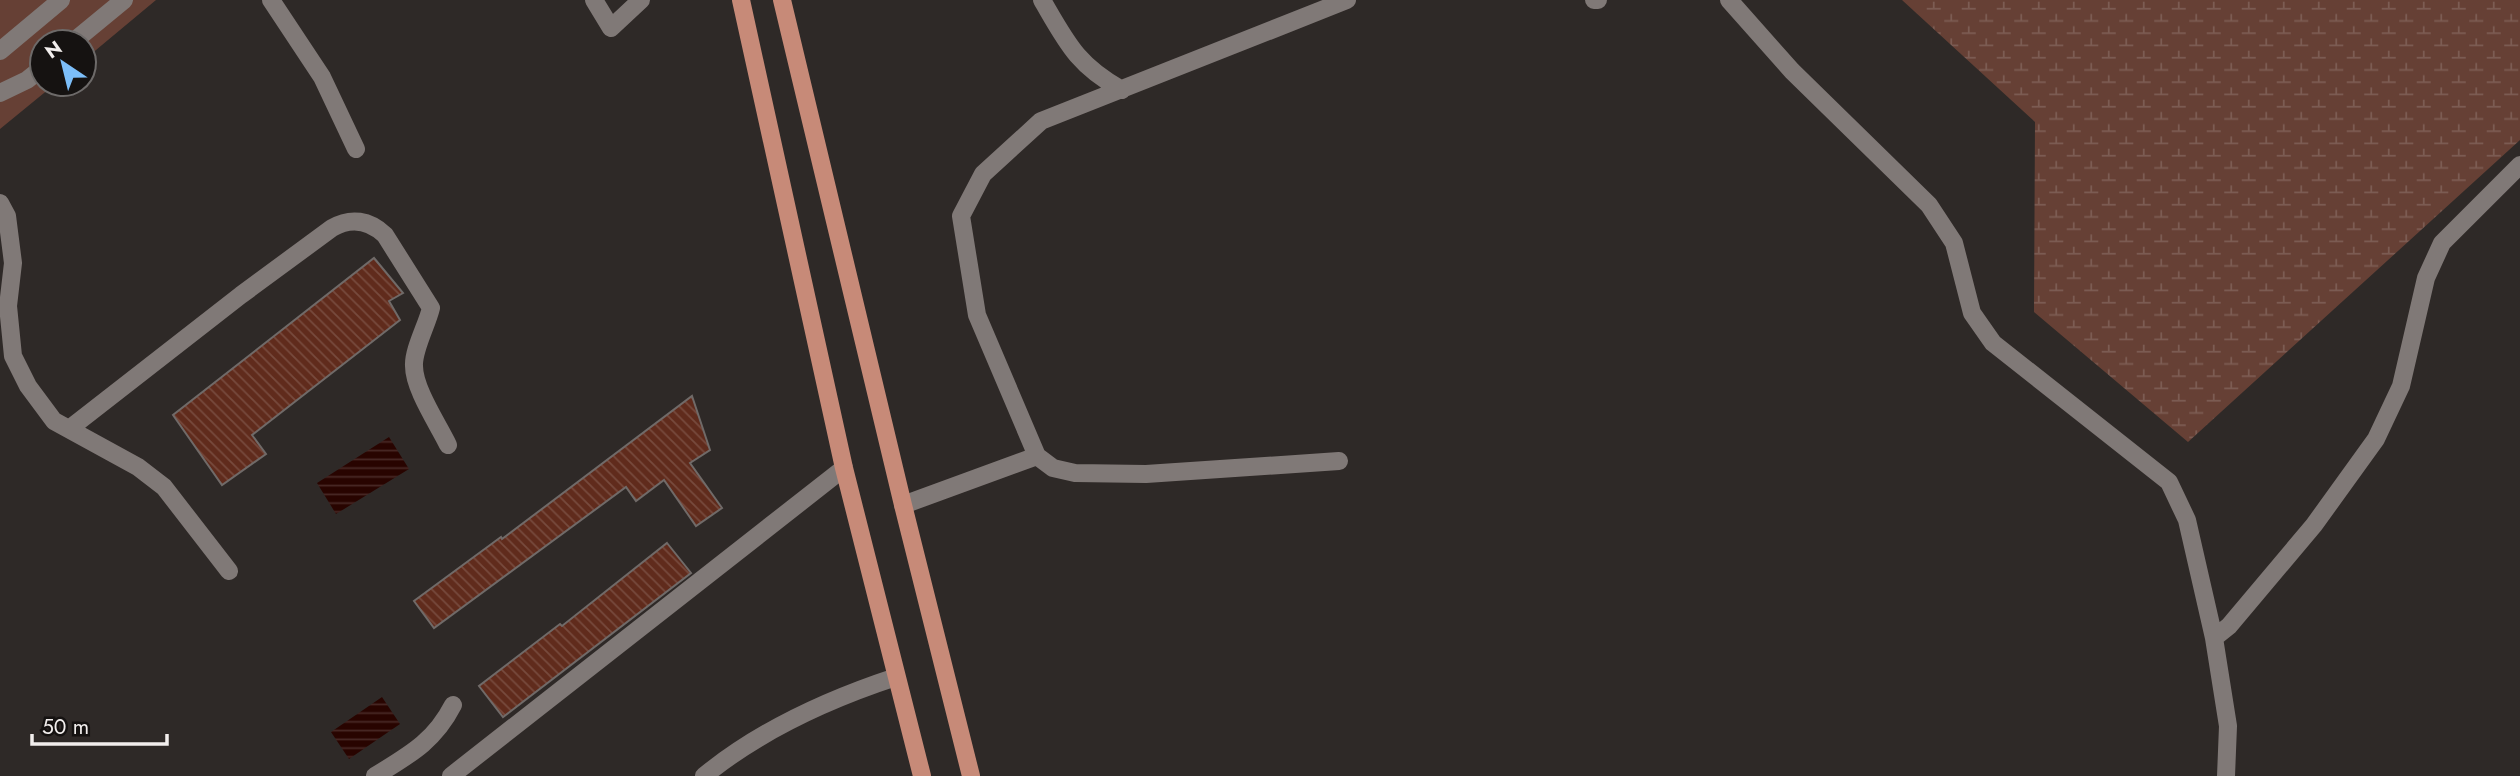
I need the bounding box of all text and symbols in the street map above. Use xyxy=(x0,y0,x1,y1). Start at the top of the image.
north arrow xyxy=(28,28,98,98)
text: N xyxy=(40,34,67,65)
scale bar xyxy=(32,702,166,746)
text: 50 m xyxy=(42,712,89,742)

